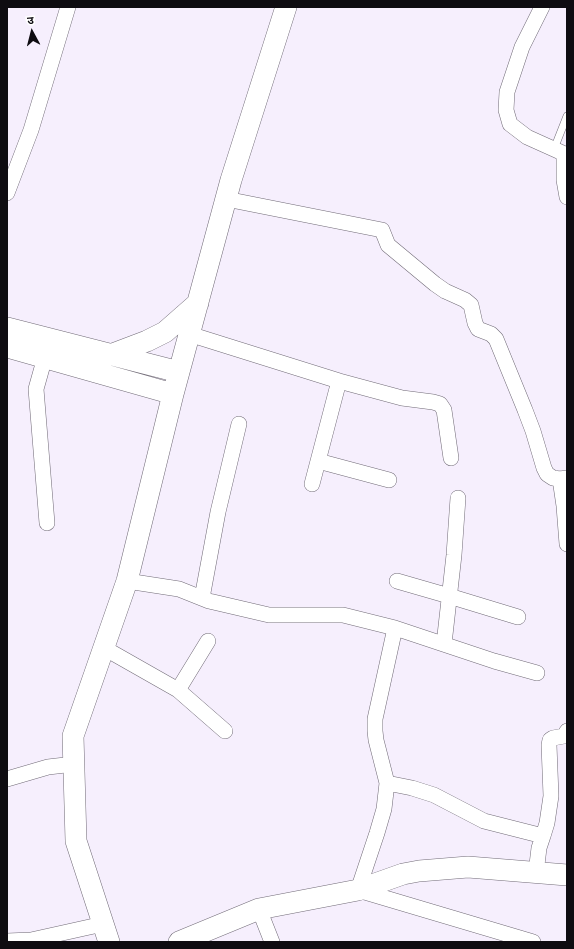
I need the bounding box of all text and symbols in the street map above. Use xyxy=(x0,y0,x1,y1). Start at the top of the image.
north arrow xyxy=(12,12,52,52)
text: उ xyxy=(27,14,34,26)

